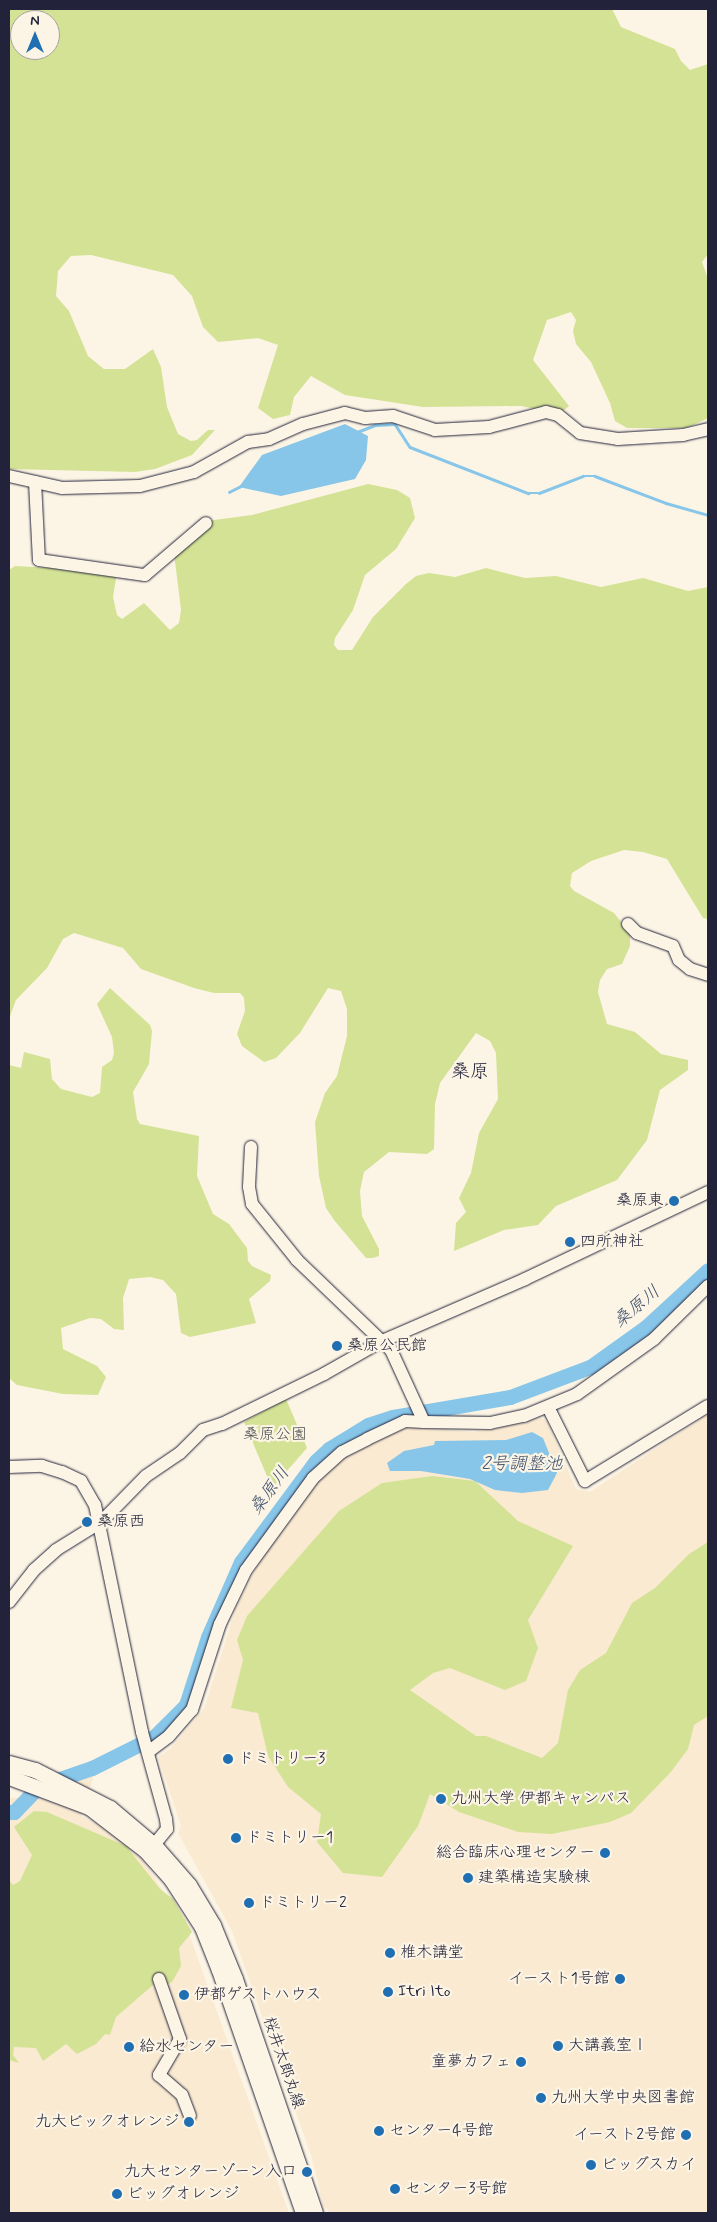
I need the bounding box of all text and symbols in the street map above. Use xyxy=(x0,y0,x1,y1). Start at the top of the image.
north arrow xyxy=(10,10,60,60)
text: N xyxy=(30,12,40,30)
district label: 桑原 xyxy=(451,1061,489,1083)
place label: 桑原東 xyxy=(616,1191,664,1211)
marker: 桑原東 xyxy=(668,1195,680,1207)
place label: 四所神社 xyxy=(580,1232,644,1252)
marker: 四所神社 xyxy=(564,1236,576,1248)
water label: 桑原川 xyxy=(609,1281,665,1333)
place label: 桑原公民館 xyxy=(347,1336,427,1356)
marker: 桑原公民館 xyxy=(331,1340,343,1352)
park label: 桑原公園 xyxy=(243,1425,307,1445)
water label: 2号調整池 xyxy=(482,1453,562,1475)
water label: 桑原川 xyxy=(245,1463,295,1519)
place label: 桑原西 xyxy=(97,1512,145,1532)
marker: 桑原西 xyxy=(81,1516,93,1528)
place label: ドミトリー3 xyxy=(238,1749,325,1769)
marker: ドミトリー3 xyxy=(222,1753,234,1765)
place label: 九州大学 伊都キャンパス xyxy=(451,1789,631,1809)
marker: 九州大学 伊都キャンパス xyxy=(435,1793,447,1805)
place label: ドミトリー1 xyxy=(246,1828,333,1848)
marker: ドミトリー1 xyxy=(230,1832,242,1844)
place label: 総合臨床心理センター xyxy=(435,1843,595,1863)
marker: 総合臨床心理センター xyxy=(599,1847,611,1859)
place label: 建築構造実験棟 xyxy=(478,1868,590,1888)
marker: 建築構造実験棟 xyxy=(462,1872,474,1884)
place label: ドミトリー2 xyxy=(259,1893,347,1913)
marker: ドミトリー2 xyxy=(243,1897,255,1909)
place label: 椎木講堂 xyxy=(400,1943,464,1963)
marker: 椎木講堂 xyxy=(384,1947,396,1959)
place label: イースト1号館 xyxy=(508,1969,610,1989)
marker: イースト1号館 xyxy=(614,1973,626,1985)
place label: Itri Ito xyxy=(398,1982,453,2002)
place label: 伊都ゲストハウス xyxy=(194,1985,322,2005)
marker: Itri Ito xyxy=(382,1986,394,1998)
marker: 伊都ゲストハウス xyxy=(178,1989,190,2001)
street label: 桜井太郎丸線 xyxy=(258,2014,308,2112)
place label: 大講義室Ⅰ xyxy=(568,2036,648,2056)
place label: 給水センター xyxy=(139,2037,235,2057)
marker: 大講義室Ⅰ xyxy=(552,2040,564,2052)
marker: 給水センター xyxy=(123,2041,135,2053)
place label: 童夢カフェ xyxy=(431,2052,511,2072)
marker: 童夢カフェ xyxy=(515,2056,527,2068)
place label: 九州大学中央図書館 xyxy=(551,2088,695,2108)
marker: 九州大学中央図書館 xyxy=(535,2092,547,2104)
place label: 九大ビックオレンジ xyxy=(35,2112,179,2132)
marker: 九大ビックオレンジ xyxy=(183,2116,195,2128)
place label: センター4号館 xyxy=(389,2121,494,2141)
marker: センター4号館 xyxy=(373,2125,385,2137)
place label: イースト2号館 xyxy=(573,2125,676,2145)
marker: イースト2号館 xyxy=(680,2129,692,2141)
place label: ビッグスカイ xyxy=(601,2155,697,2175)
marker: ビッグスカイ xyxy=(585,2159,597,2171)
place label: 九大センターゾーン入口 xyxy=(122,2162,297,2182)
marker: 九大センターゾーン入口 xyxy=(301,2166,313,2178)
place label: センター3号館 xyxy=(405,2179,508,2199)
marker: センター3号館 xyxy=(389,2183,401,2195)
place label: ビッグオレンジ xyxy=(127,2184,239,2204)
marker: ビッグオレンジ xyxy=(111,2188,123,2200)

